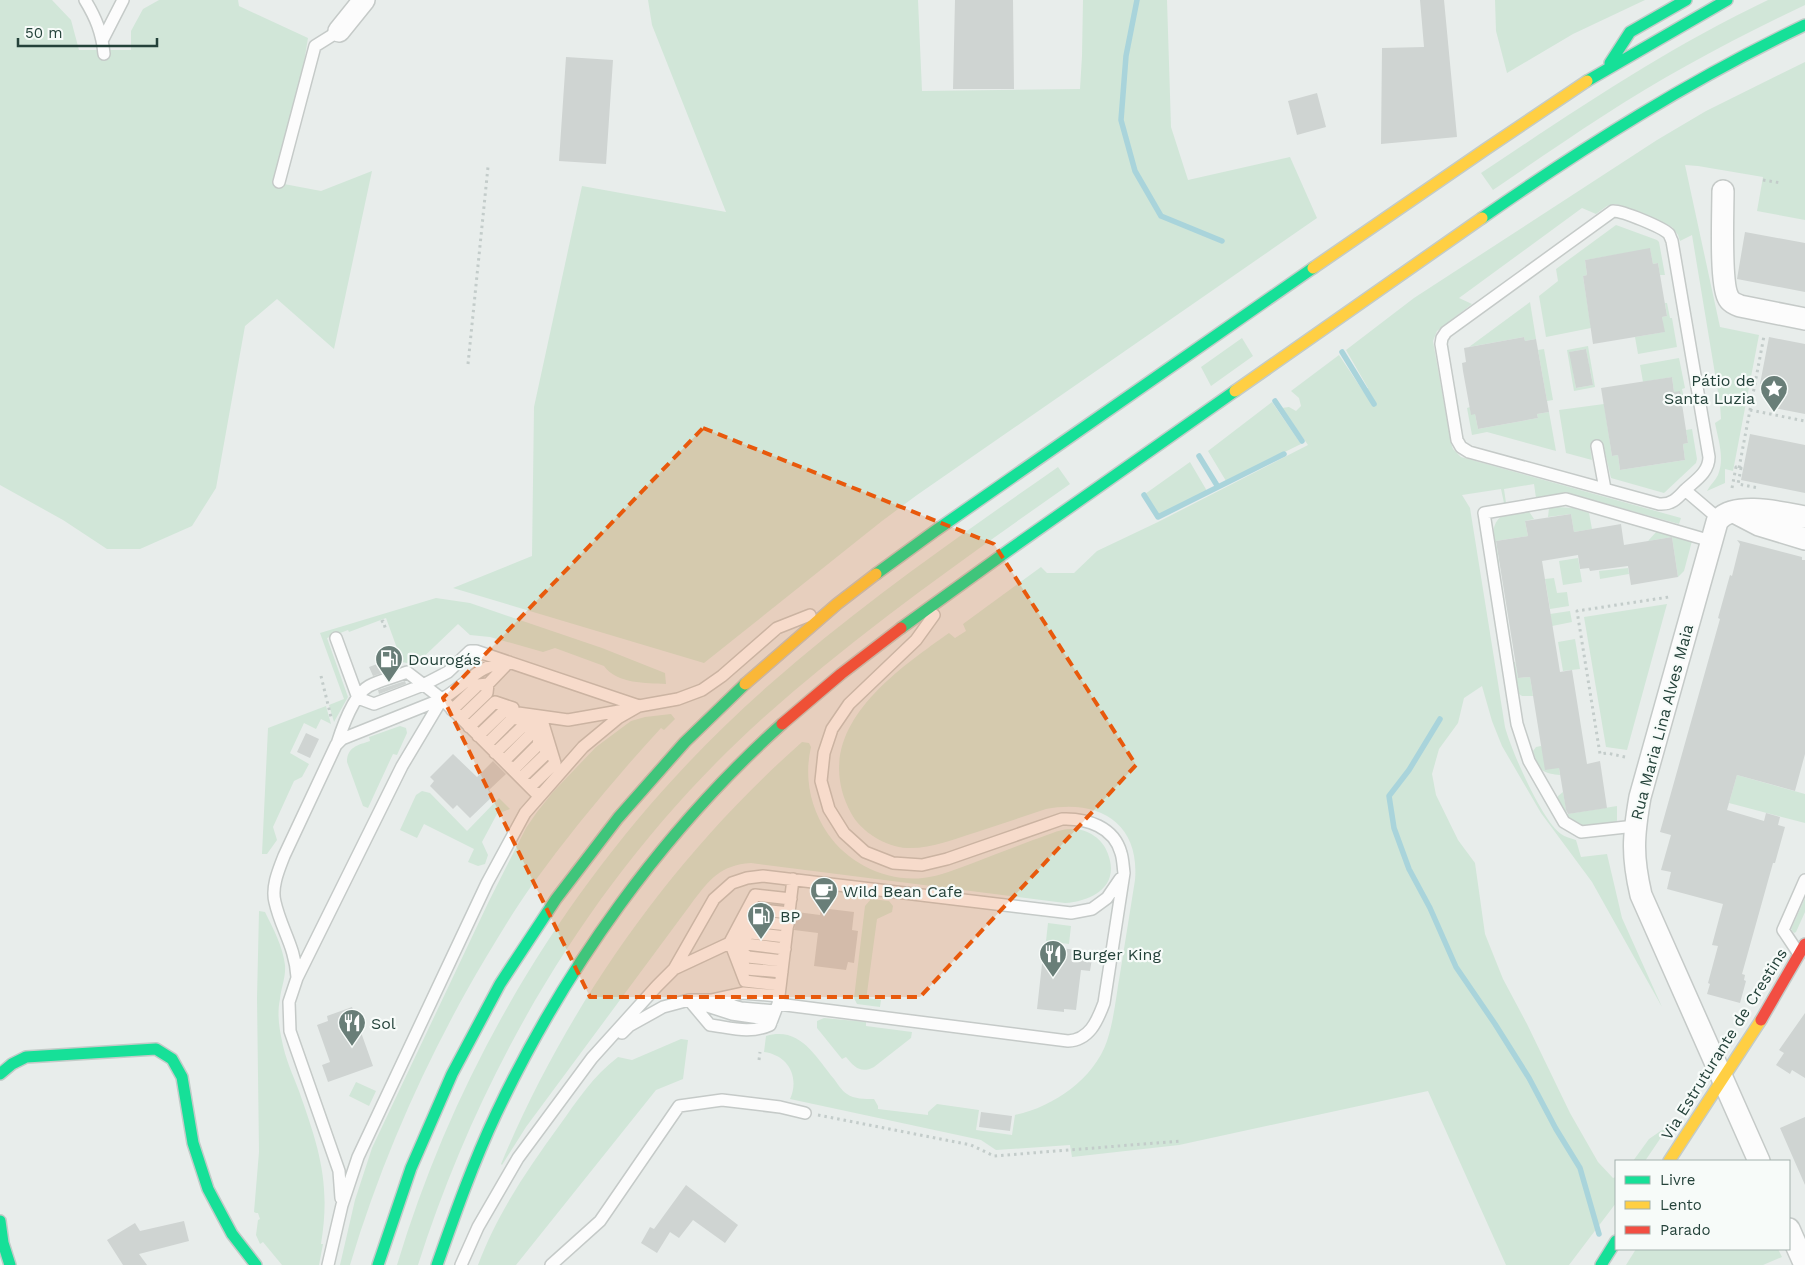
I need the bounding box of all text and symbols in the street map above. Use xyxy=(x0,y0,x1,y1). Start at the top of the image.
scale bar xyxy=(18,15,156,47)
text: 50 m xyxy=(25,24,62,42)
place label: Pátio de Santa Luzia xyxy=(1664,371,1755,408)
place icon: Pátio de Santa Luzia xyxy=(1759,374,1789,413)
street label: Rua Maria Lina Alves Maia xyxy=(1627,622,1697,822)
fuel station icon: Dourogás xyxy=(374,644,404,683)
place label: Dourogás xyxy=(408,650,481,669)
cafe icon: Wild Bean Cafe xyxy=(809,876,839,915)
place label: Wild Bean Cafe xyxy=(843,882,962,901)
fuel station icon: BP xyxy=(746,901,776,940)
place label: BP xyxy=(780,907,800,926)
restaurant icon: Burger King xyxy=(1038,939,1068,978)
place label: Burger King xyxy=(1072,945,1161,964)
street label: Via Estruturante de Crestins xyxy=(1657,945,1791,1143)
restaurant icon: Sol xyxy=(337,1008,367,1047)
place label: Sol xyxy=(371,1014,396,1033)
legend xyxy=(1615,1160,1790,1250)
text: Livre xyxy=(1660,1171,1695,1189)
text: Lento xyxy=(1660,1196,1702,1214)
text: Parado xyxy=(1660,1221,1710,1239)

